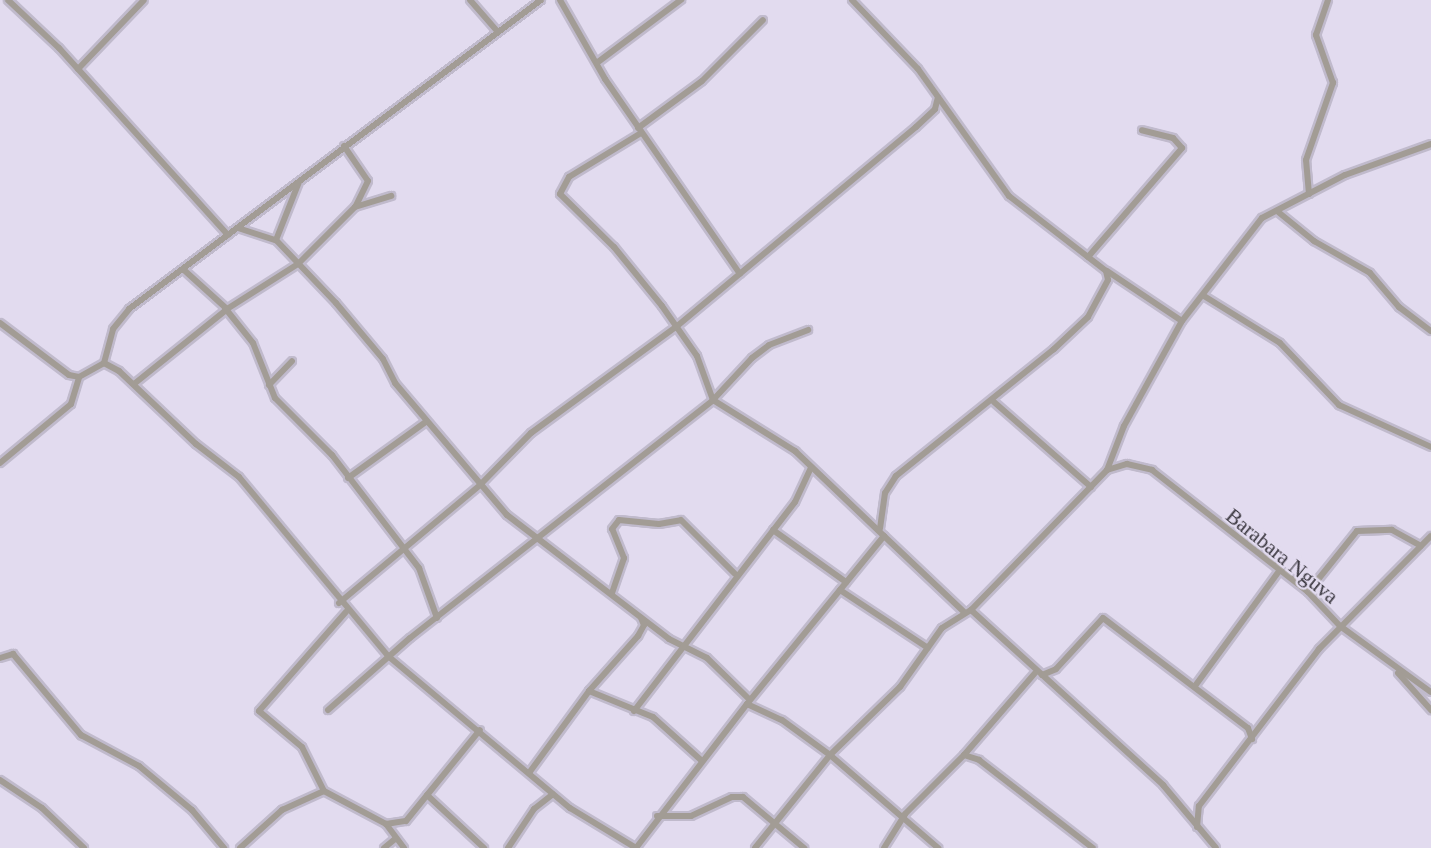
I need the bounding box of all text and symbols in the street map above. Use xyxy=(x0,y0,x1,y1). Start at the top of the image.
street label: Barabara Nguva xyxy=(1221,503,1343,609)

